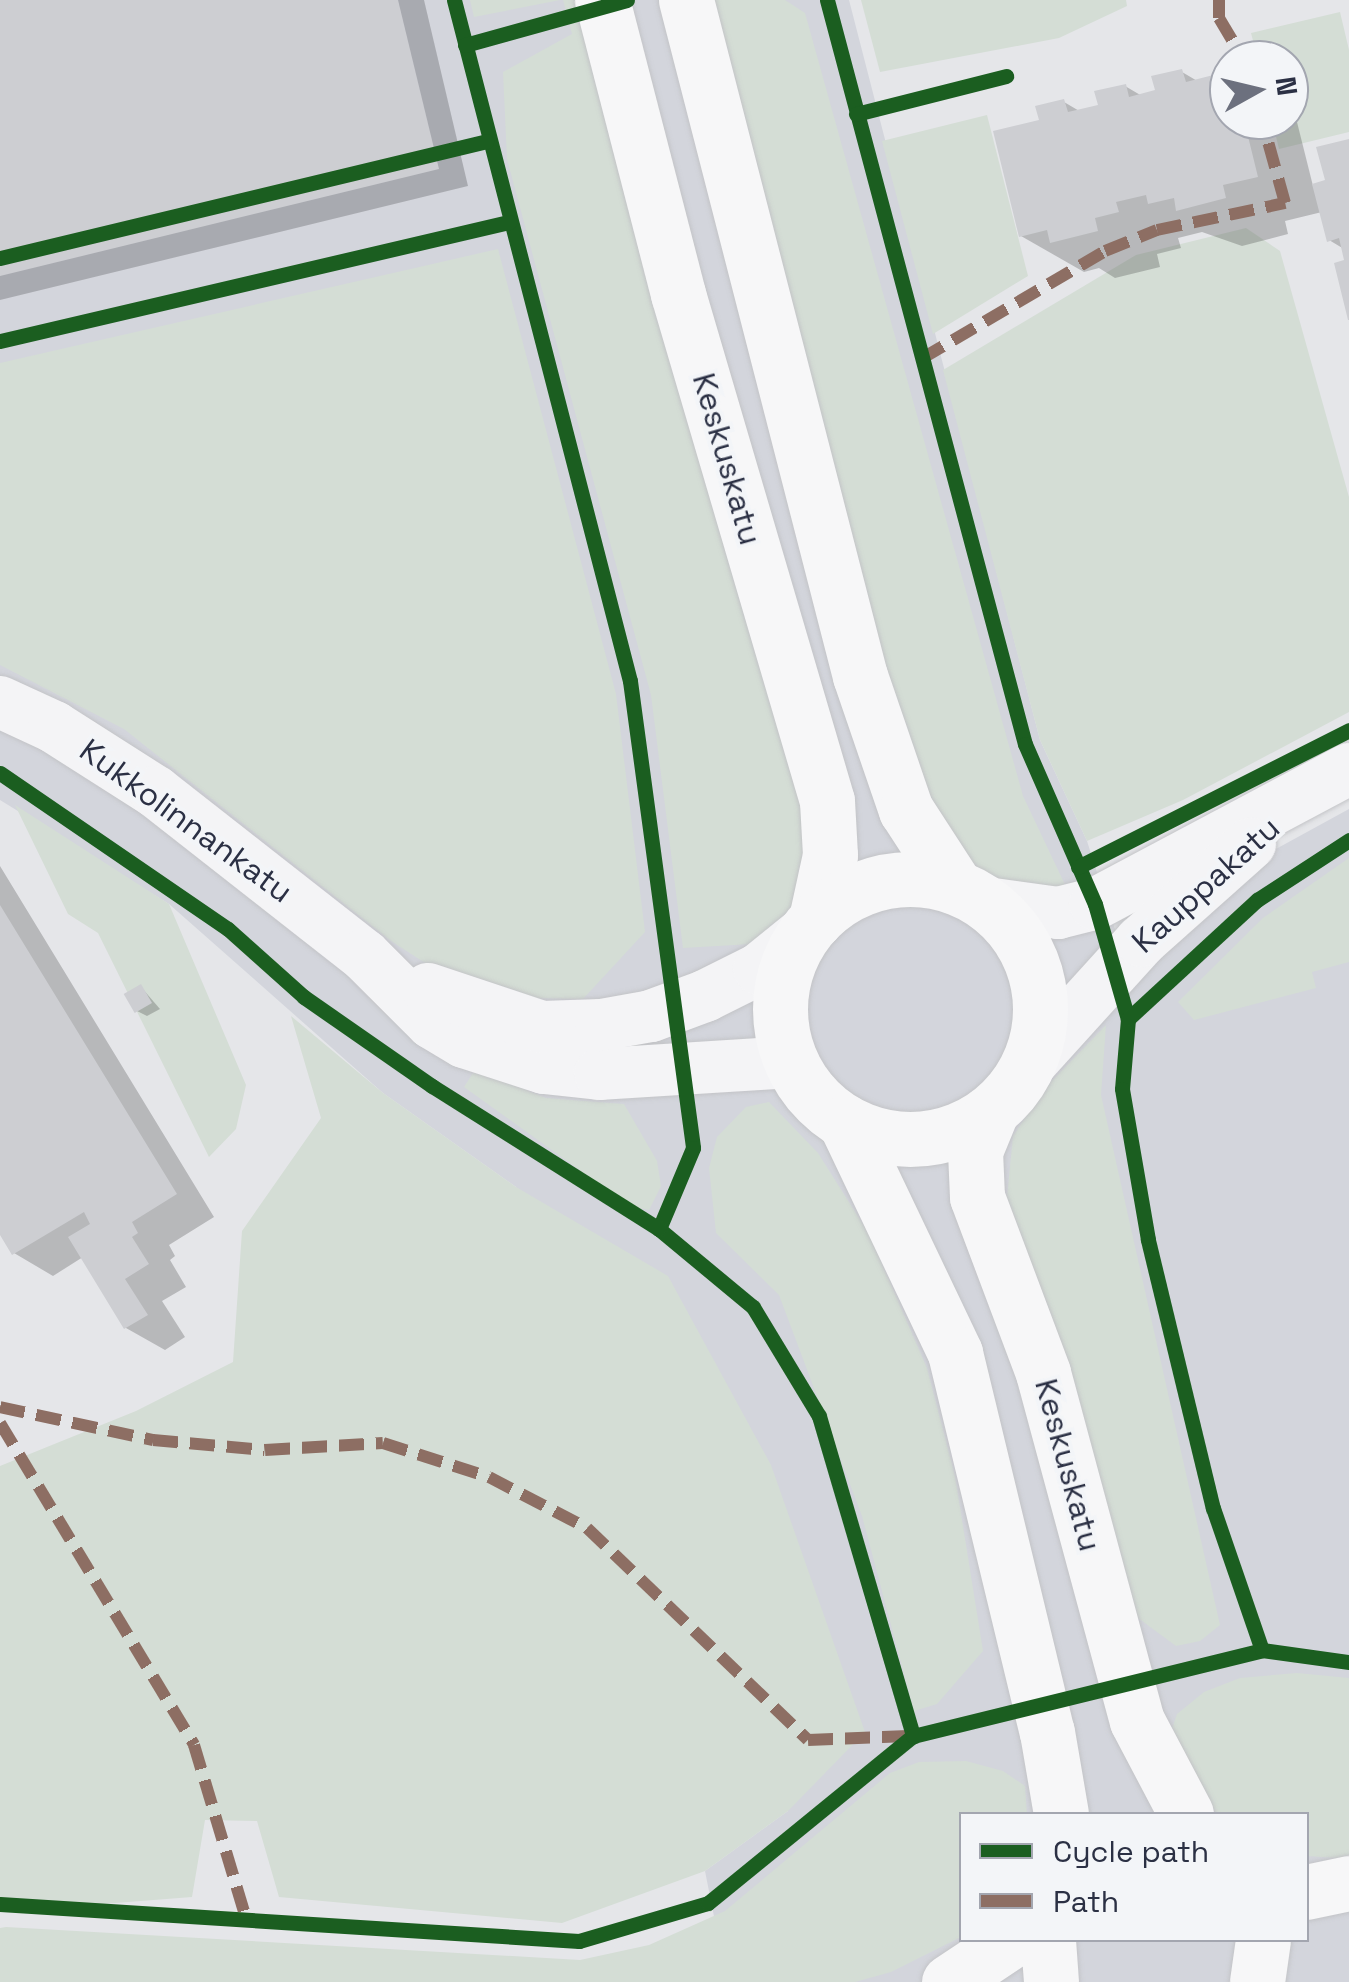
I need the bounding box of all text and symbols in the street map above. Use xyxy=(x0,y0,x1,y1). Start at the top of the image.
north arrow xyxy=(1209,40,1309,140)
text: N xyxy=(1268,74,1306,98)
street label: Keskuskatu xyxy=(684,369,770,549)
street label: Kukkolinnankatu xyxy=(72,731,300,911)
street label: Kauppakatu xyxy=(1124,809,1288,961)
street label: Keskuskatu xyxy=(1027,1375,1109,1555)
legend xyxy=(959,1812,1309,1942)
text: Cycle path xyxy=(1053,1832,1209,1871)
text: Path xyxy=(1053,1882,1119,1921)

